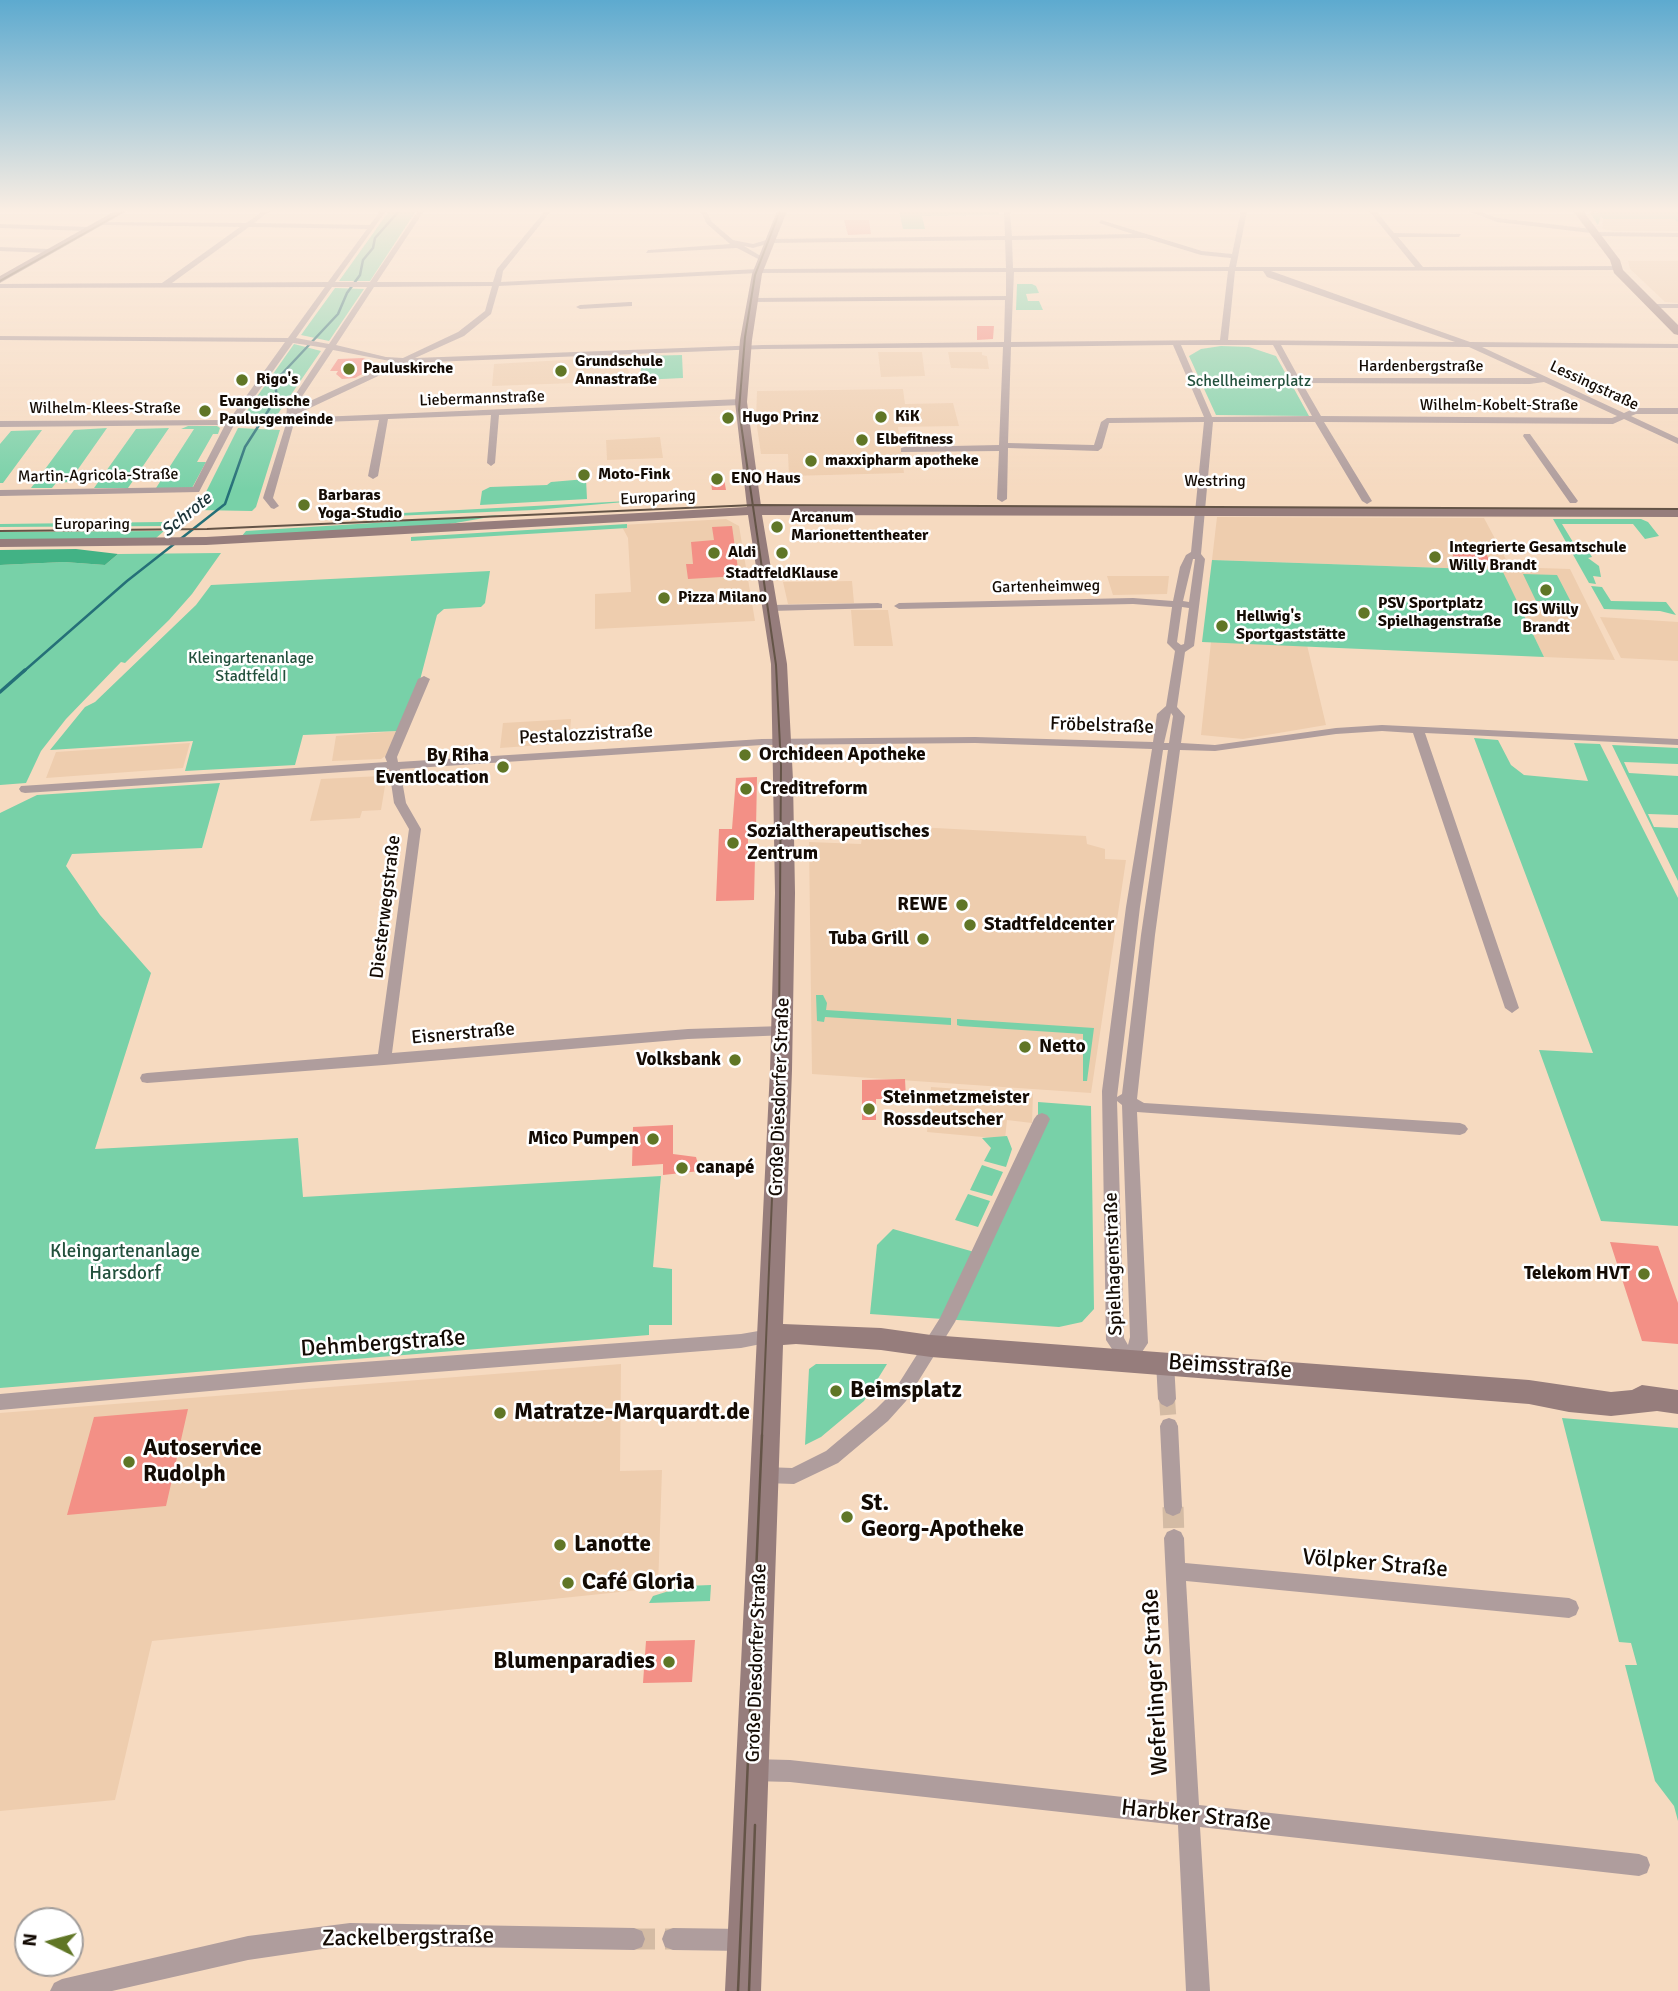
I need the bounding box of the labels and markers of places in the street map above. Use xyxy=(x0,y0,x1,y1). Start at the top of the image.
place label: Grundschule Annastraße xyxy=(575,352,663,390)
place label: Pauluskirche xyxy=(363,359,453,379)
marker: Pauluskirche xyxy=(341,361,357,377)
marker: Grundschule Annastraße xyxy=(553,363,569,379)
place label: Rigo's xyxy=(256,370,298,390)
marker: Rigo's xyxy=(234,372,250,388)
place label: Evangelische Paulusgemeinde xyxy=(219,392,333,430)
marker: Evangelische Paulusgemeinde xyxy=(197,403,213,419)
place label: KiK xyxy=(895,407,920,427)
place label: Hugo Prinz xyxy=(742,408,819,428)
marker: KiK xyxy=(873,409,889,425)
marker: Hugo Prinz xyxy=(720,410,736,426)
place label: Elbefitness xyxy=(876,430,953,450)
marker: Elbefitness xyxy=(854,432,870,448)
place label: maxxipharm apotheke xyxy=(825,451,979,471)
marker: maxxipharm apotheke xyxy=(803,453,819,469)
place label: Moto-Fink xyxy=(598,465,670,485)
marker: Moto-Fink xyxy=(576,467,592,483)
place label: ENO Haus xyxy=(731,469,801,489)
marker: ENO Haus xyxy=(709,471,725,487)
place label: Barbaras Yoga-Studio xyxy=(318,486,402,524)
marker: Barbaras Yoga-Studio xyxy=(296,497,312,513)
place label: Arcanum Marionettentheater xyxy=(791,508,928,546)
marker: Arcanum Marionettentheater xyxy=(769,519,785,535)
place label: Integrierte Gesamtschule Willy Brandt xyxy=(1449,538,1626,576)
place label: Aldi xyxy=(728,543,756,563)
marker: Aldi xyxy=(706,545,722,561)
marker: StadtfeldKlause xyxy=(774,545,790,561)
marker: Integrierte Gesamtschule Willy Brandt xyxy=(1427,549,1443,565)
place label: StadtfeldKlause xyxy=(726,564,838,584)
marker: IGS Willy Brandt xyxy=(1538,582,1554,598)
place label: Pizza Milano xyxy=(678,588,767,608)
marker: Pizza Milano xyxy=(656,590,672,606)
place label: PSV Sportplatz Spielhagenstraße xyxy=(1378,594,1501,632)
place label: IGS Willy Brandt xyxy=(1514,600,1578,638)
marker: PSV Sportplatz Spielhagenstraße xyxy=(1356,605,1372,621)
place label: Hellwig's Sportgaststätte xyxy=(1236,607,1346,645)
marker: Hellwig's Sportgaststätte xyxy=(1214,618,1230,634)
place label: Orchideen Apotheke xyxy=(759,744,926,766)
place label: By Riha Eventlocation xyxy=(375,745,489,789)
marker: Orchideen Apotheke xyxy=(737,747,753,763)
marker: By Riha Eventlocation xyxy=(495,759,511,775)
place label: Creditreform xyxy=(760,778,868,800)
marker: Creditreform xyxy=(738,781,754,797)
place label: Sozialtherapeutisches Zentrum xyxy=(747,821,929,865)
marker: Sozialtherapeutisches Zentrum xyxy=(725,835,741,851)
place label: REWE xyxy=(897,894,948,916)
marker: REWE xyxy=(954,897,970,913)
place label: Stadtfeldcenter xyxy=(984,914,1114,936)
marker: Stadtfeldcenter xyxy=(962,917,978,933)
place label: Tuba Grill xyxy=(829,928,909,950)
marker: Tuba Grill xyxy=(915,931,931,947)
place label: Netto xyxy=(1039,1036,1086,1058)
marker: Netto xyxy=(1017,1039,1033,1055)
place label: Volksbank xyxy=(636,1049,721,1071)
marker: Volksbank xyxy=(727,1052,743,1068)
place label: Steinmetzmeister Rossdeutscher xyxy=(883,1087,1030,1131)
marker: Steinmetzmeister Rossdeutscher xyxy=(861,1101,877,1117)
place label: Mico Pumpen xyxy=(528,1128,639,1150)
marker: Mico Pumpen xyxy=(645,1131,661,1147)
place label: canapé xyxy=(696,1157,755,1179)
marker: canapé xyxy=(674,1160,690,1176)
place label: Telekom HVT xyxy=(1524,1263,1630,1285)
marker: Telekom HVT xyxy=(1636,1266,1652,1282)
place label: Beimsplatz xyxy=(850,1377,962,1405)
marker: Beimsplatz xyxy=(828,1383,844,1399)
place label: Matratze-Marquardt.de xyxy=(514,1399,750,1427)
marker: Matratze-Marquardt.de xyxy=(492,1405,508,1421)
place label: Autoservice Rudolph xyxy=(143,1435,262,1489)
marker: Autoservice Rudolph xyxy=(121,1454,137,1470)
place label: St. Georg-Apotheke xyxy=(861,1490,1024,1544)
marker: St. Georg-Apotheke xyxy=(839,1509,855,1525)
place label: Lanotte xyxy=(574,1531,651,1559)
marker: Lanotte xyxy=(552,1537,568,1553)
place label: Café Gloria xyxy=(582,1569,695,1597)
marker: Café Gloria xyxy=(560,1575,576,1591)
place label: Blumenparadies xyxy=(493,1648,655,1676)
marker: Blumenparadies xyxy=(661,1654,677,1670)

